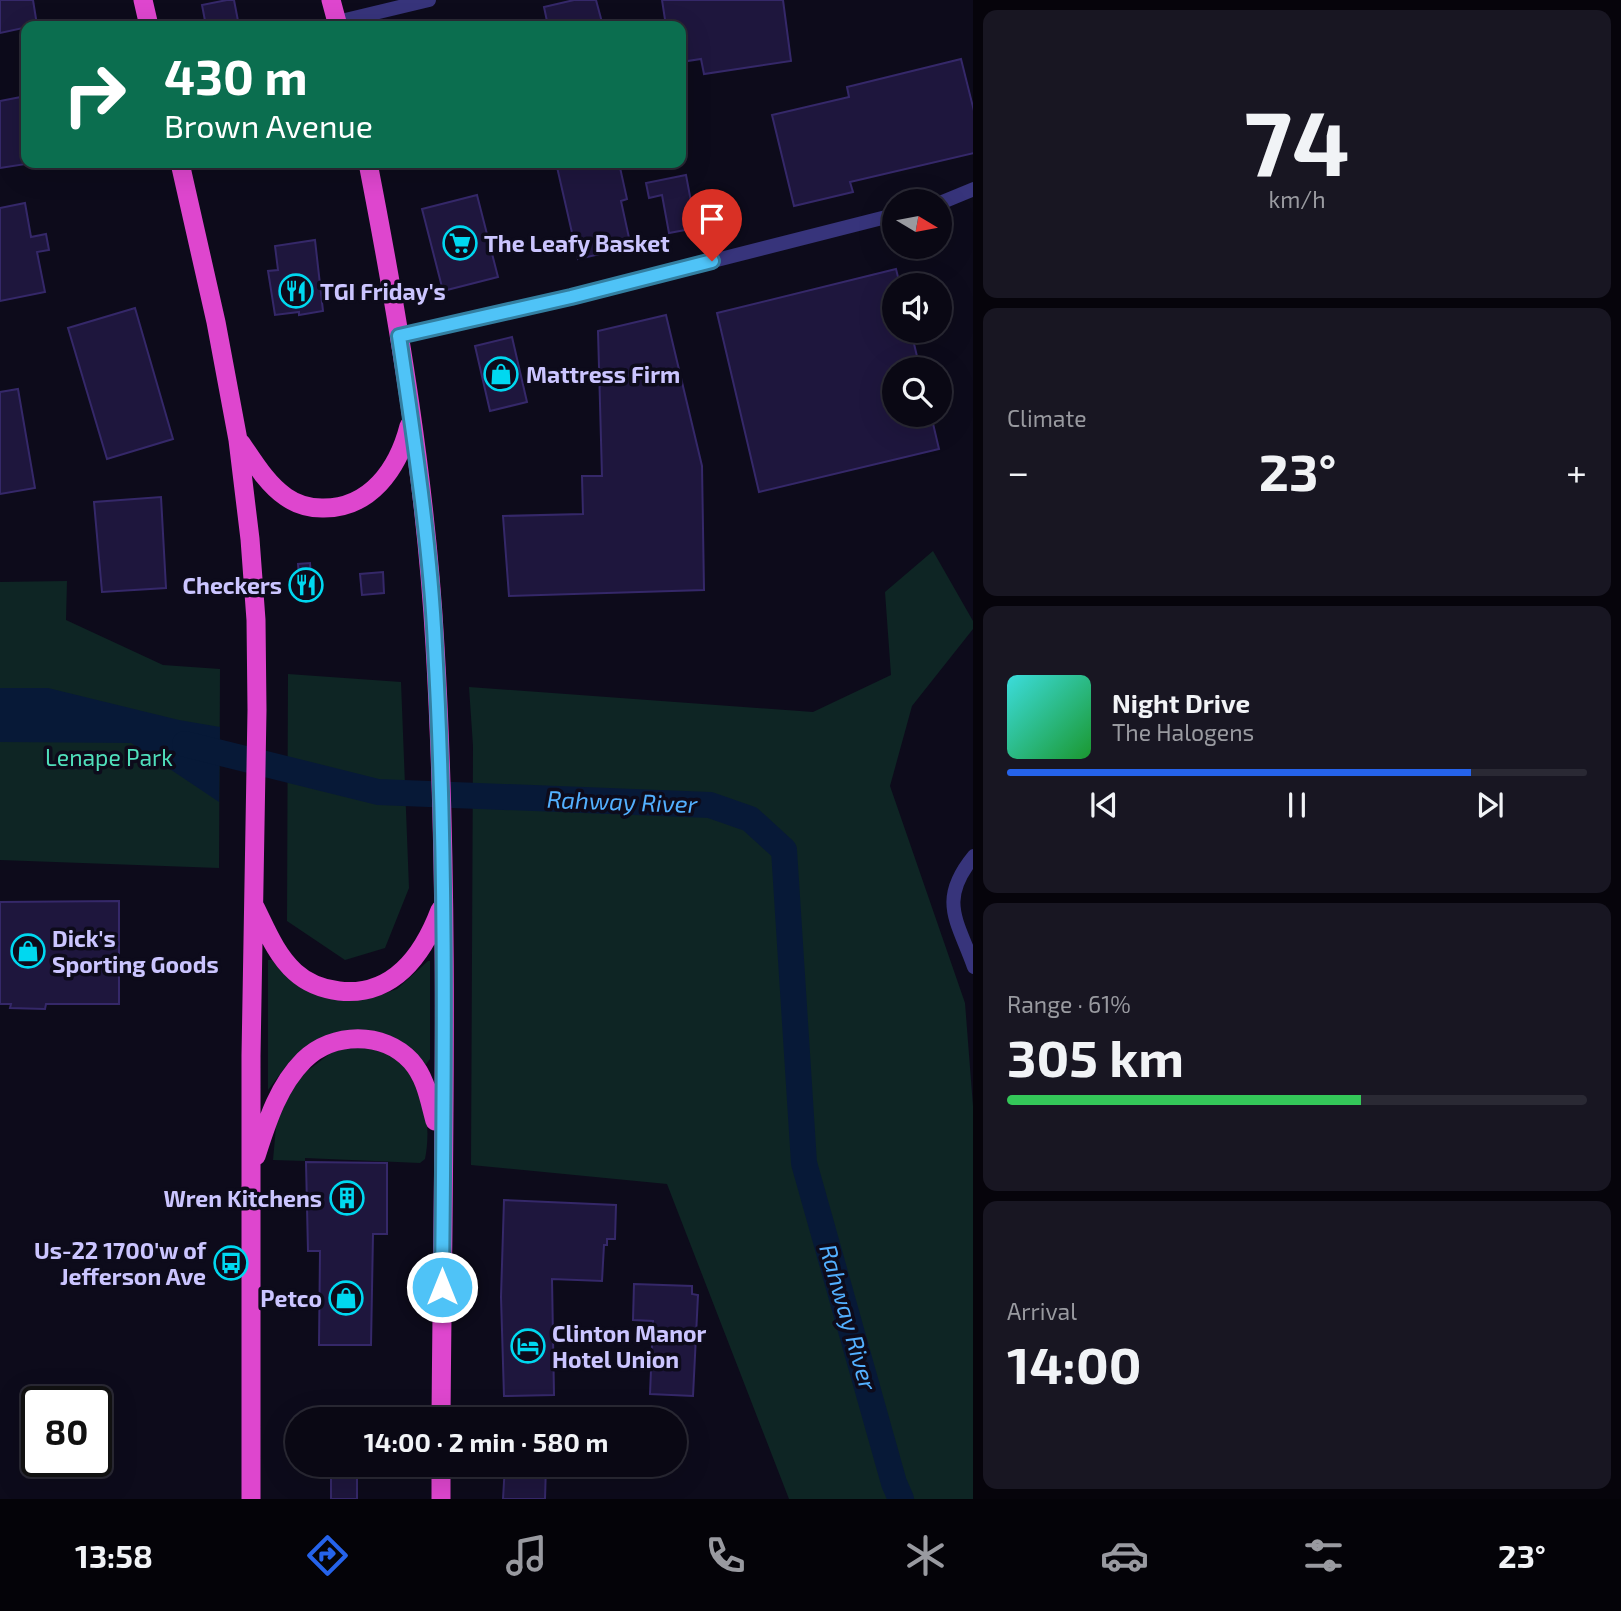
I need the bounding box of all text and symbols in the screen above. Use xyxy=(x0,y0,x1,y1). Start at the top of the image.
text: 430 m xyxy=(164,46,308,105)
icon: right xyxy=(49,49,140,140)
text: 74 xyxy=(1244,85,1350,194)
text: Brown Avenue xyxy=(164,106,373,144)
text: km/h xyxy=(1268,185,1326,213)
pin xyxy=(682,189,742,261)
north arrow xyxy=(882,189,952,259)
map controls xyxy=(882,189,952,427)
icon: arrive xyxy=(693,200,731,238)
supermarket icon: The Leafy Basket xyxy=(441,224,479,262)
place label: The Leafy Basket xyxy=(484,229,670,257)
restaurant icon: TGI Friday's xyxy=(277,272,315,310)
button: sound xyxy=(882,273,952,343)
place label: TGI Friday's xyxy=(320,277,446,305)
shop icon: Mattress Firm xyxy=(482,355,520,393)
button: search xyxy=(882,357,952,427)
place label: Mattress Firm xyxy=(526,360,680,388)
text: Climate xyxy=(1007,404,1087,432)
text: 23° xyxy=(1259,439,1336,501)
text: − xyxy=(1007,448,1029,494)
text: + xyxy=(1566,448,1587,494)
restaurant icon: Checkers xyxy=(287,566,325,604)
place label: Checkers xyxy=(183,571,282,599)
text: Night Drive xyxy=(1112,687,1250,718)
text: The Halogens xyxy=(1112,718,1254,746)
park label: Lenape Park xyxy=(45,743,173,771)
water label: Rahway River xyxy=(546,784,698,818)
icon: previous xyxy=(1085,786,1123,824)
icon: pause xyxy=(1278,786,1316,824)
icon: next xyxy=(1471,786,1509,824)
place label: Dick's Sporting Goods xyxy=(52,924,219,978)
shop icon: Dick's Sporting Goods xyxy=(9,932,47,970)
text: Range · 61% xyxy=(1007,990,1131,1018)
text: 305 km xyxy=(1007,1025,1184,1087)
building icon: Wren Kitchens xyxy=(328,1179,366,1217)
place label: Wren Kitchens xyxy=(164,1184,322,1212)
place label: Us-22 1700'w of Jefferson Ave xyxy=(34,1236,207,1290)
water label: Rahway River xyxy=(814,1241,884,1394)
bus stop icon: Us-22 1700'w of Jefferson Ave xyxy=(212,1244,250,1282)
position arrow xyxy=(405,1250,479,1324)
shop icon: Petco xyxy=(327,1279,365,1317)
place label: Petco xyxy=(260,1284,322,1312)
text: Arrival xyxy=(1007,1297,1077,1325)
place label: Clinton Manor Hotel Union xyxy=(552,1319,707,1373)
hotel icon: Clinton Manor Hotel Union xyxy=(509,1327,547,1365)
text: 14:00 xyxy=(1007,1332,1142,1394)
speed limit sign: 80 xyxy=(21,1386,112,1477)
text: 14:00 · 2 min · 580 m xyxy=(364,1426,608,1457)
icon: directions xyxy=(303,1531,352,1580)
icon: music xyxy=(502,1531,551,1580)
icon: phone xyxy=(701,1531,750,1580)
icon: climate xyxy=(901,1531,950,1580)
icon: car xyxy=(1100,1531,1149,1580)
icon: filters xyxy=(1299,1531,1348,1580)
text: 13:58 xyxy=(75,1536,153,1574)
text: 23° xyxy=(1498,1536,1546,1574)

